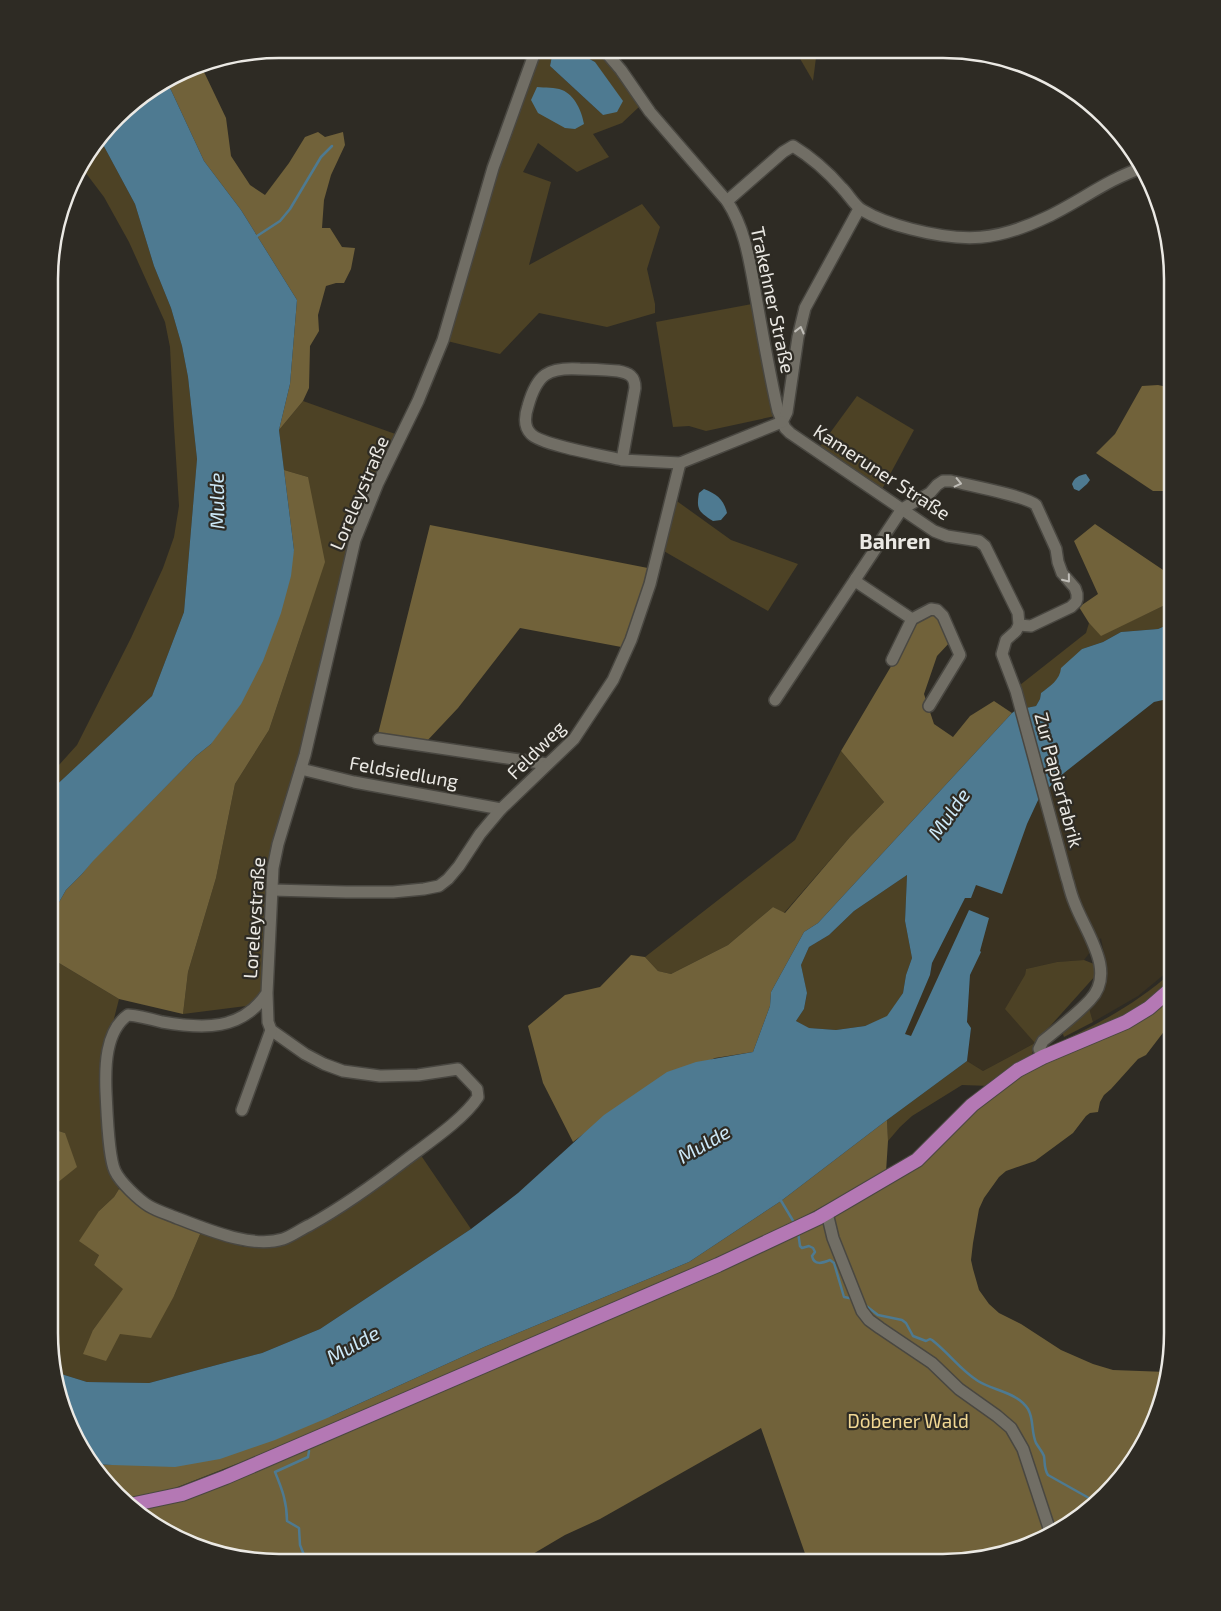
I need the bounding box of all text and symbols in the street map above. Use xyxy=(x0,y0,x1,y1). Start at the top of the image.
street label: Trakehner Straße xyxy=(747,224,800,375)
one-way arrow xyxy=(794,325,805,334)
street label: Kameruner Straße xyxy=(810,419,955,524)
street label: Loreleystraße xyxy=(324,432,393,553)
water label: Mulde xyxy=(204,472,228,530)
one-way arrow xyxy=(954,477,963,488)
district label: Bahren xyxy=(859,528,931,553)
one-way arrow xyxy=(1062,573,1070,582)
street label: Zur Papierfabrik xyxy=(1030,710,1089,850)
street label: Feldweg xyxy=(502,715,570,784)
street label: Feldsiedlung xyxy=(348,751,461,792)
water label: Mulde xyxy=(922,783,974,844)
street label: Loreleystraße xyxy=(238,856,269,980)
water label: Mulde xyxy=(673,1118,734,1168)
water label: Mulde xyxy=(322,1320,383,1368)
park label: Döbener Wald xyxy=(847,1409,969,1432)

